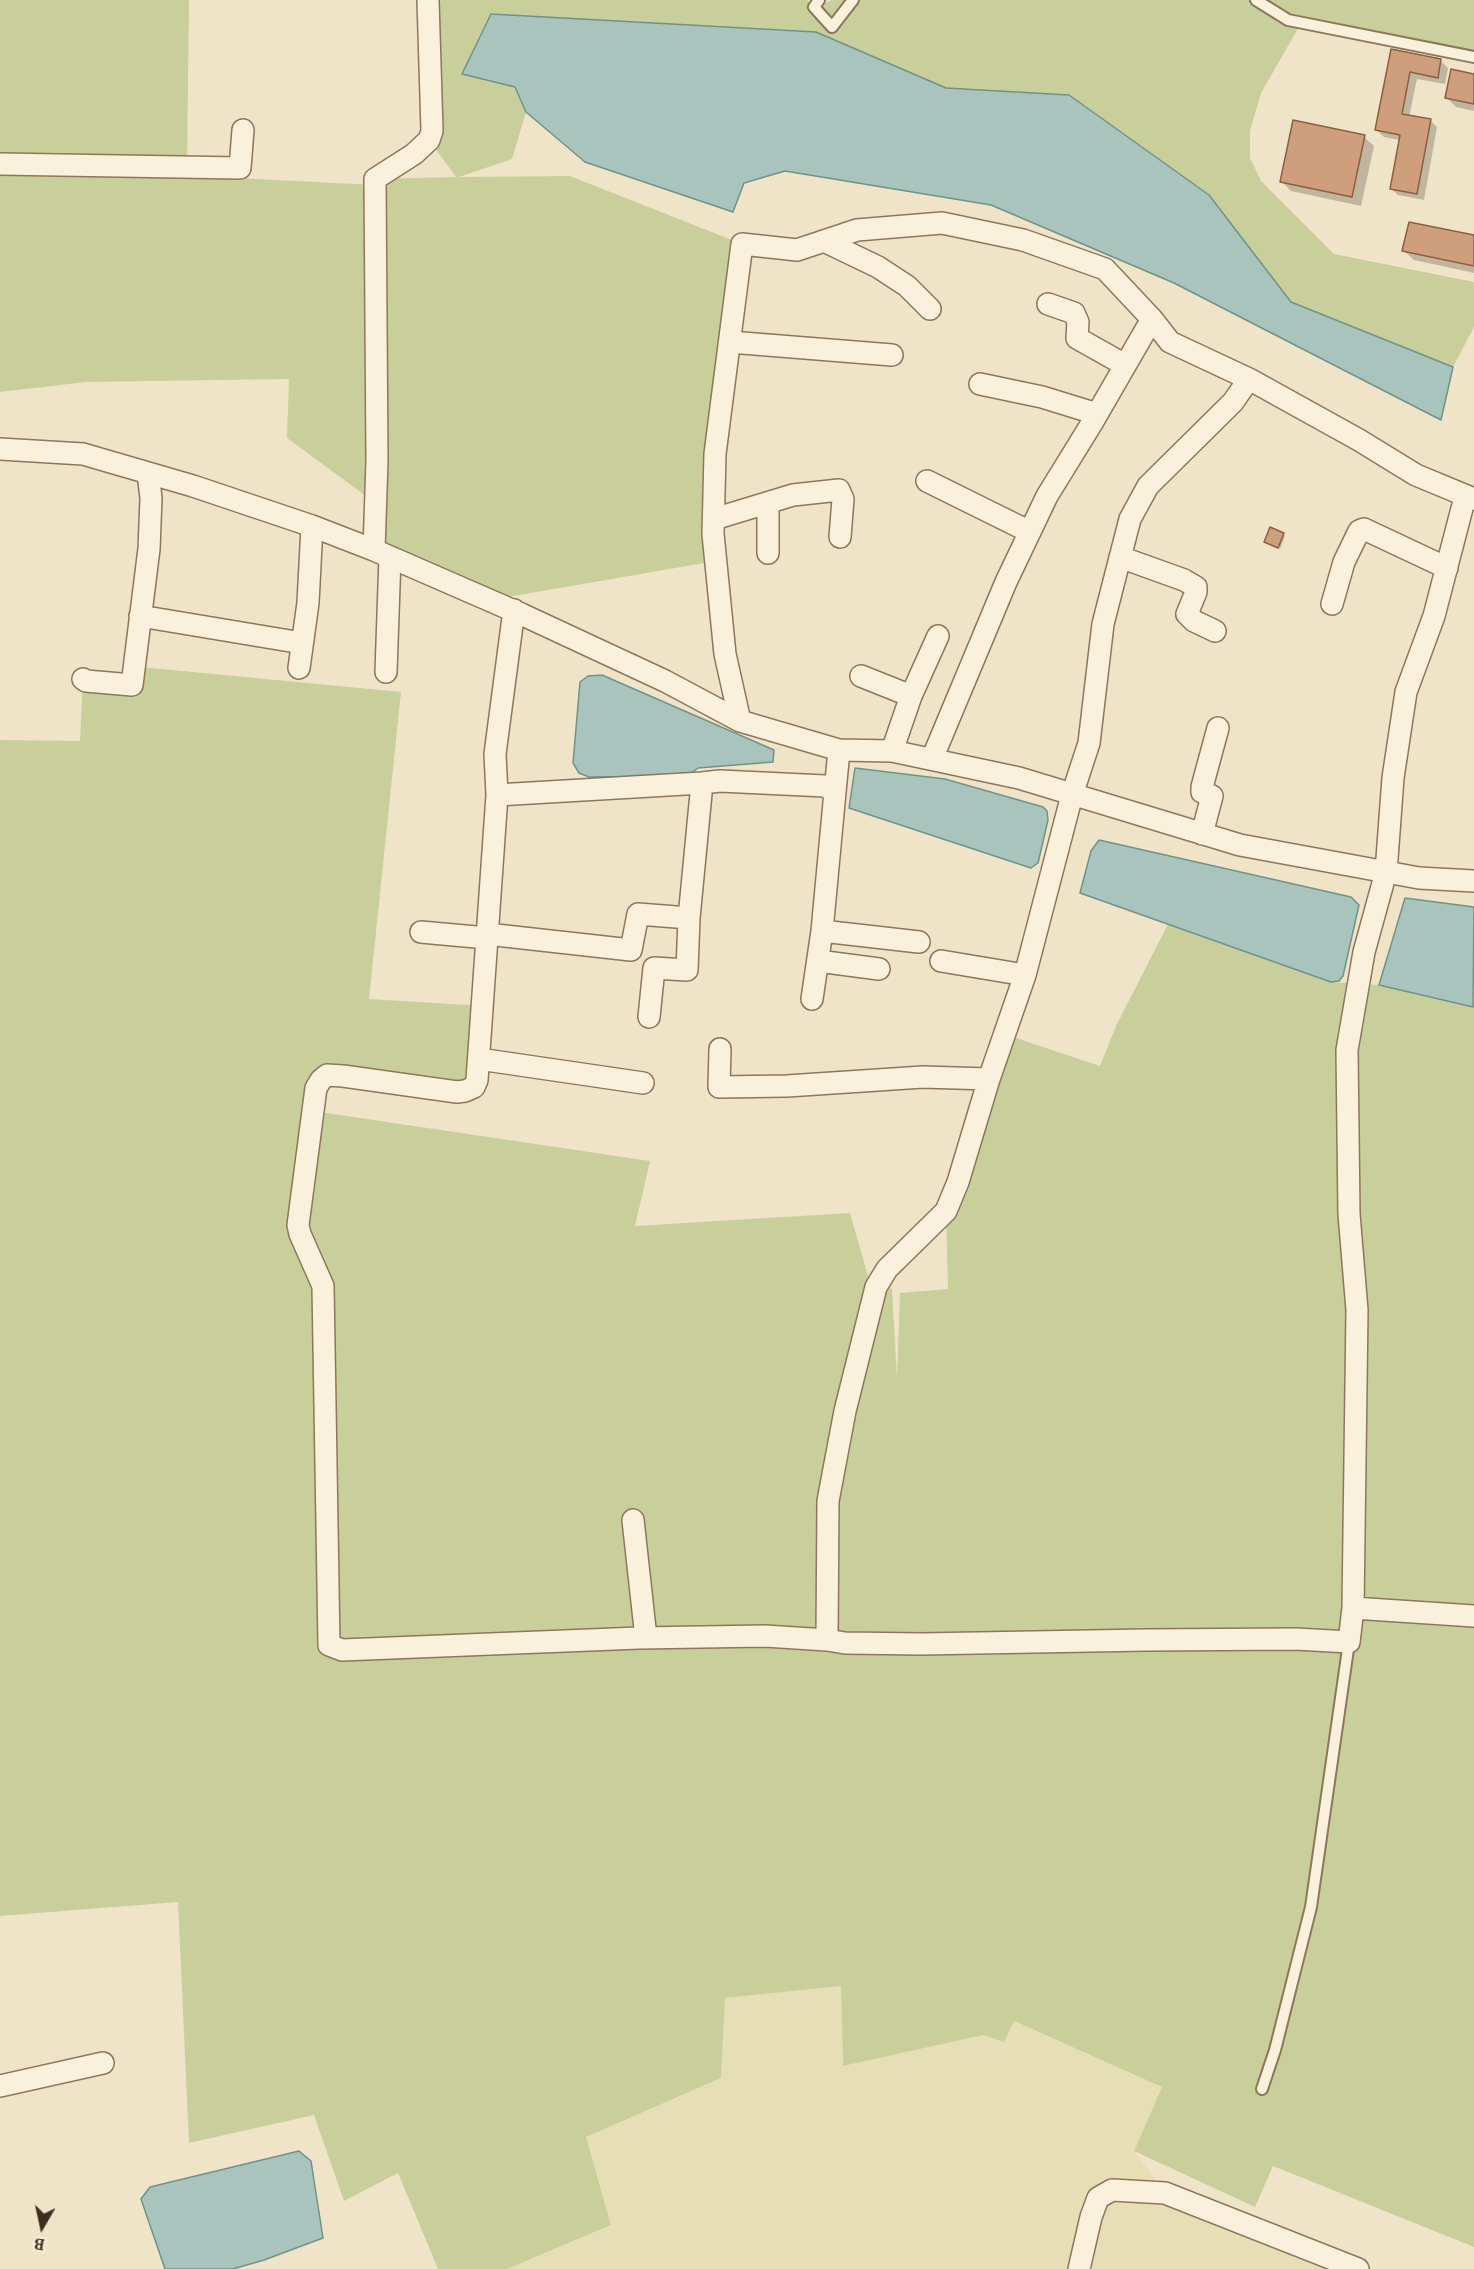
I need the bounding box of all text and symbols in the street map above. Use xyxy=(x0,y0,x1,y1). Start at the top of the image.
north arrow xyxy=(12,2197,72,2257)
text: B xyxy=(32,2233,46,2256)

